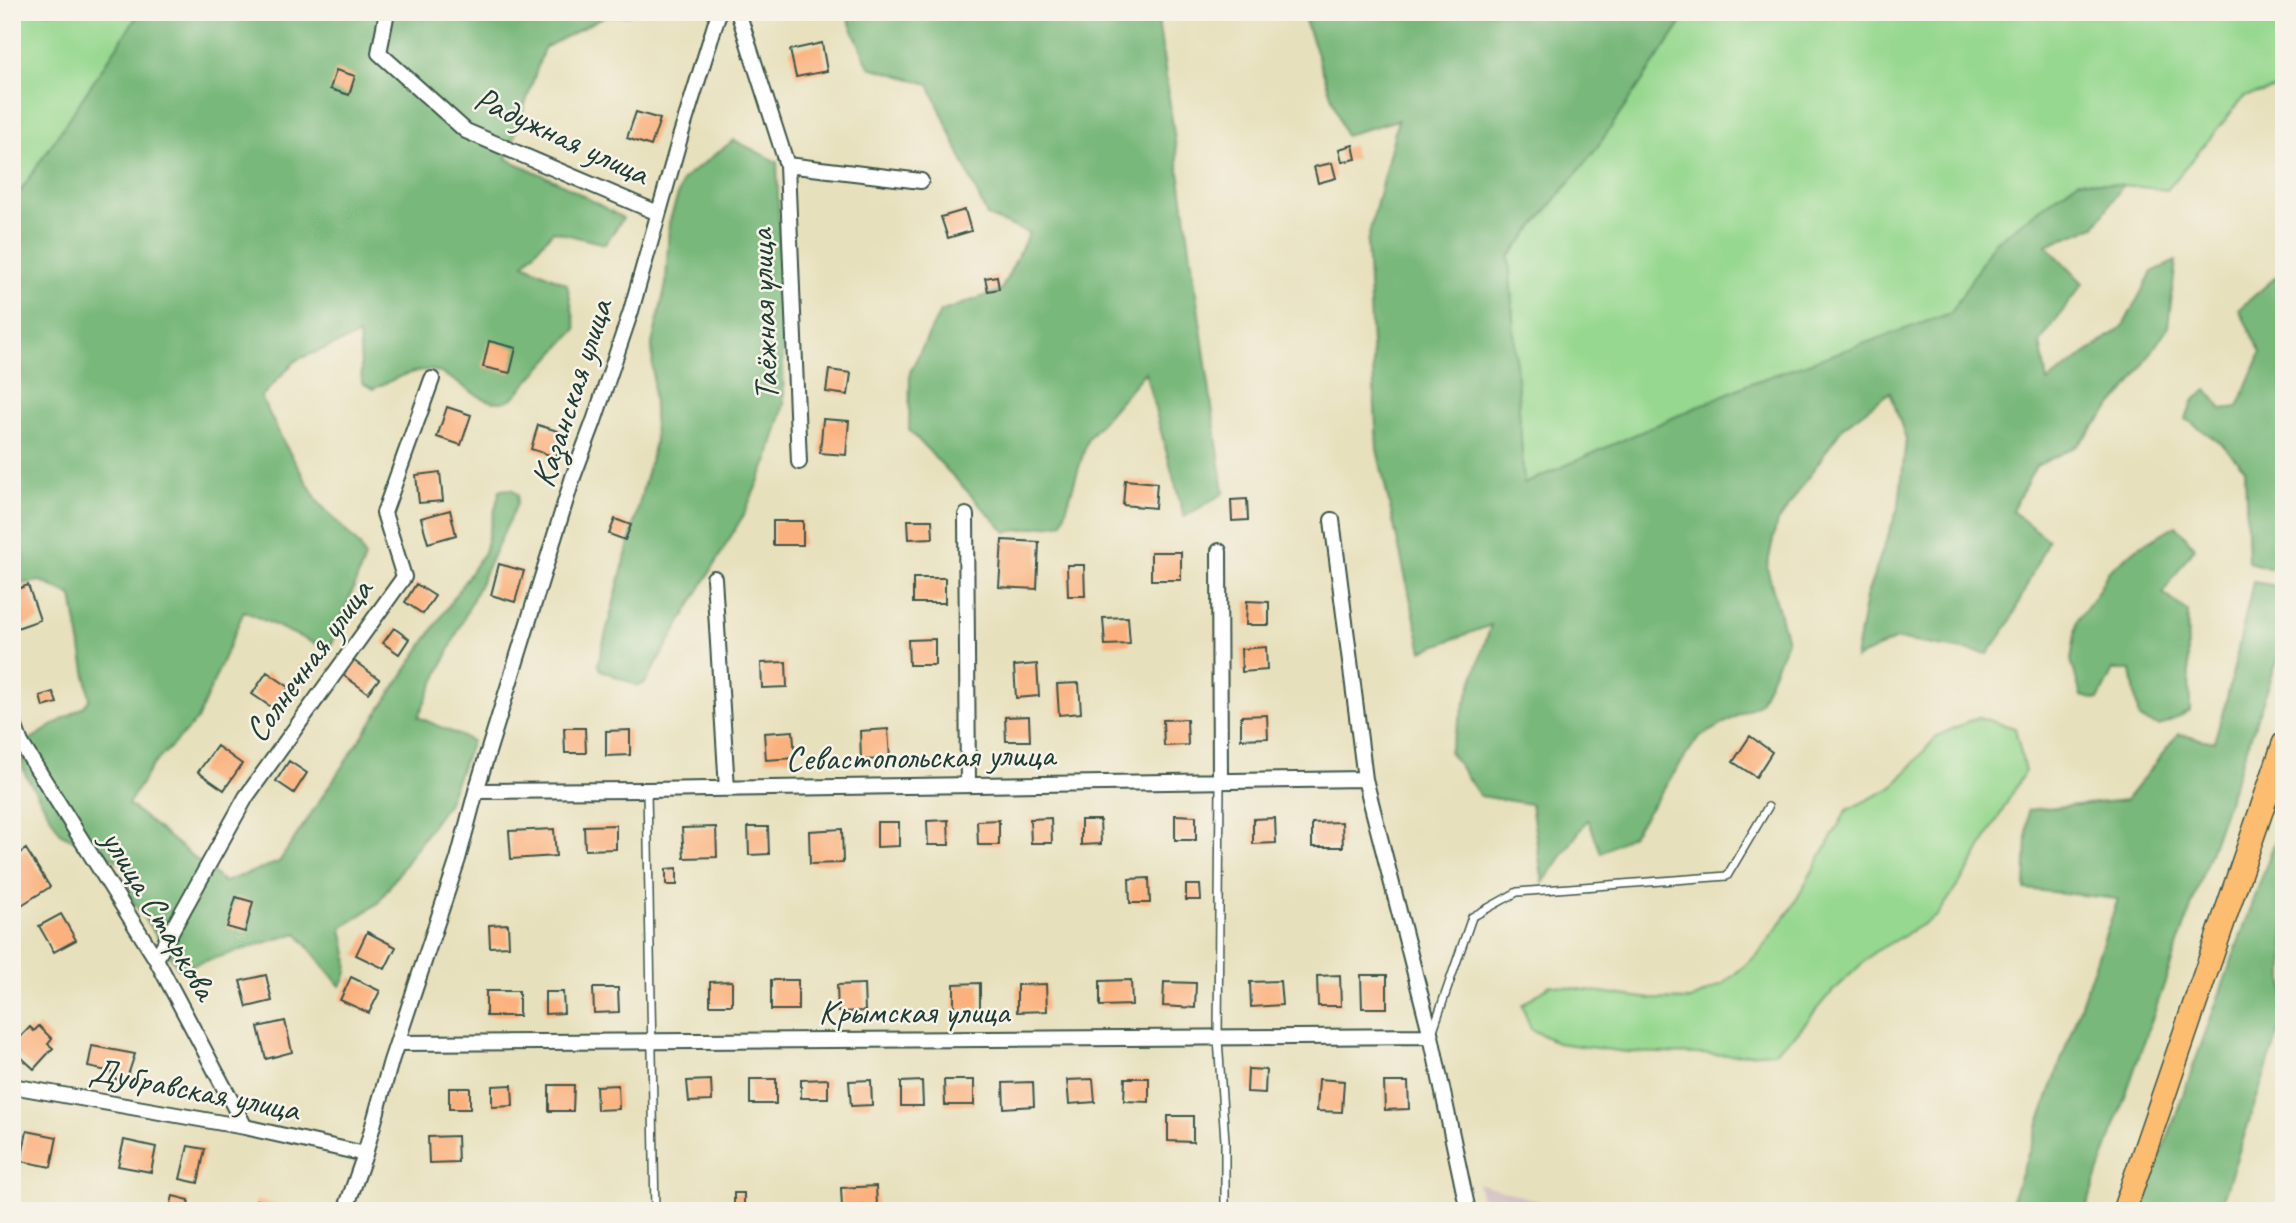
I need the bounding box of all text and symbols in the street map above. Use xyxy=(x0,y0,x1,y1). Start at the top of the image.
street label: Радужная улица xyxy=(467,75,659,197)
street label: Таёжная улица xyxy=(738,226,789,402)
street label: Казанская улица xyxy=(520,291,624,493)
street label: Солнечная улица xyxy=(234,568,384,751)
street label: Севастопольская улица xyxy=(785,732,1058,781)
street label: улица Старкова xyxy=(90,819,229,1010)
street label: Крымская улица xyxy=(819,989,1011,1034)
street label: Дубравская улица xyxy=(86,1047,306,1132)

